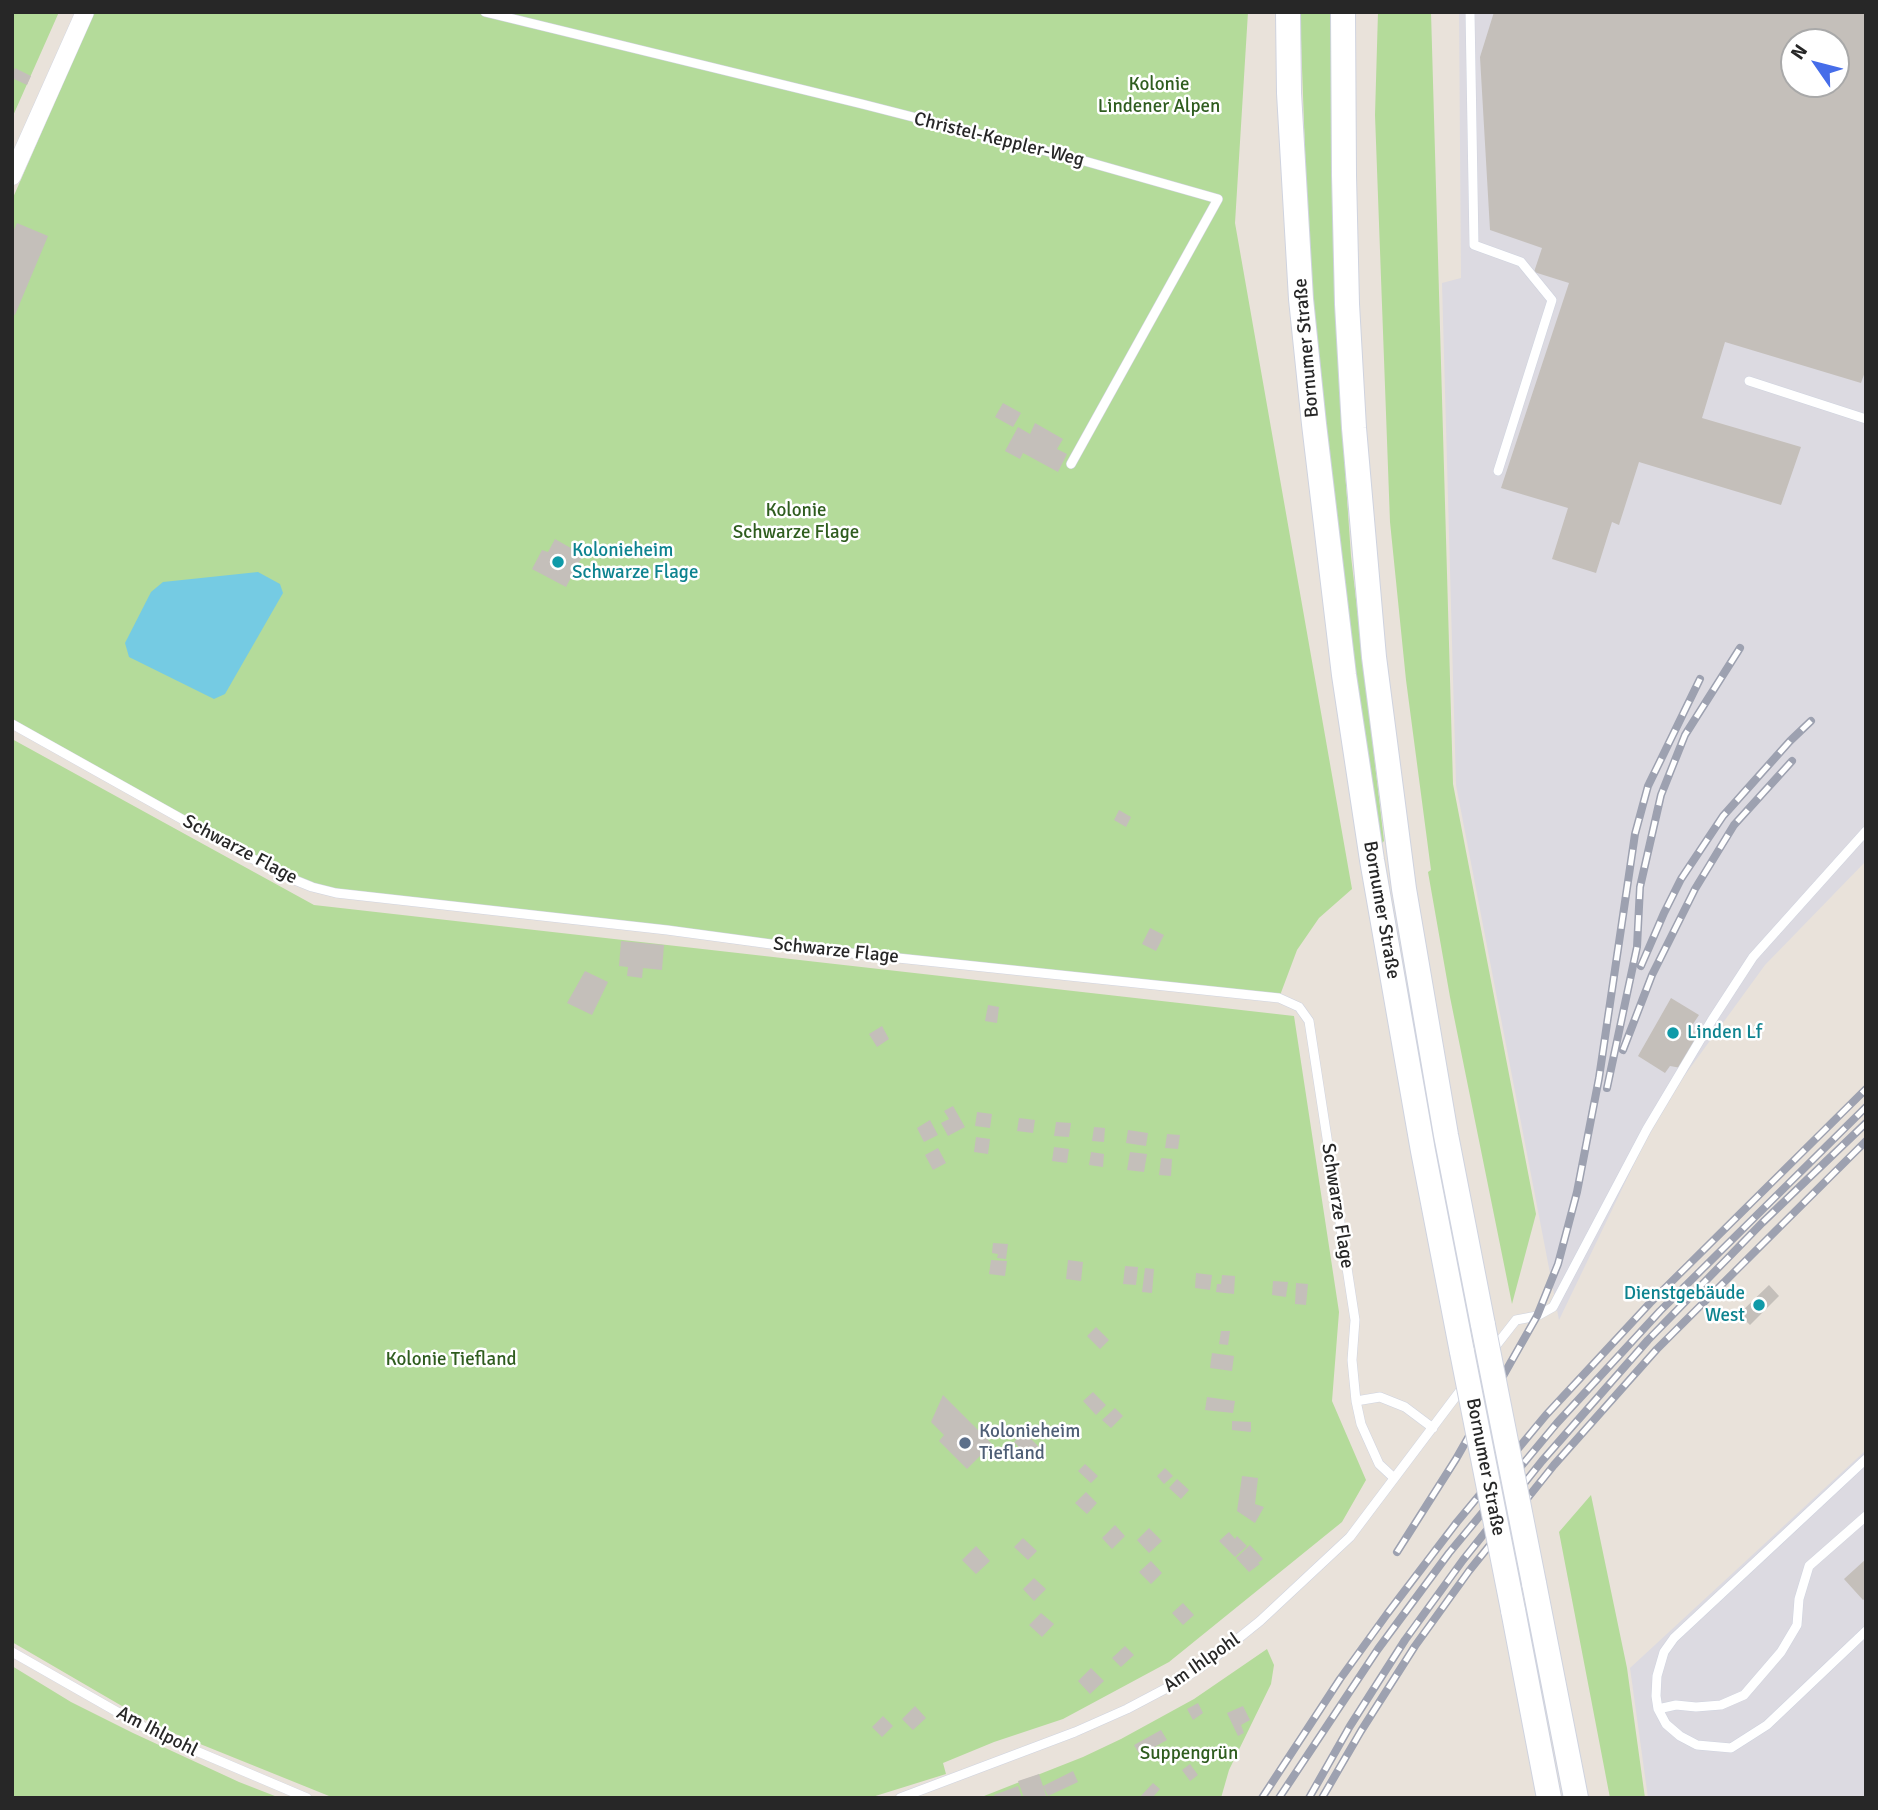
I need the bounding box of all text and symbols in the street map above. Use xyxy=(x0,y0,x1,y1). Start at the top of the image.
north arrow xyxy=(1780,28,1850,98)
text: N xyxy=(1786,40,1813,64)
park label: Kolonie Lindener Alpen xyxy=(1098,74,1220,118)
street label: Christel-Keppler-Weg xyxy=(911,108,1087,172)
street label: Bornumer Straße xyxy=(1290,277,1324,419)
park label: Kolonie Schwarze Flage xyxy=(733,500,859,544)
place label: Kolonieheim Schwarze Flage xyxy=(572,540,698,584)
marker: Kolonieheim Schwarze Flage xyxy=(550,554,566,570)
street label: Schwarze Flage xyxy=(179,810,301,890)
street label: Bornumer Straße xyxy=(1358,839,1404,981)
street label: Schwarze Flage xyxy=(772,933,900,969)
place label: Linden Lf xyxy=(1687,1022,1762,1044)
marker: Linden Lf xyxy=(1665,1025,1681,1041)
street label: Schwarze Flage xyxy=(1316,1142,1358,1270)
place label: Dienstgebäude West xyxy=(1624,1283,1745,1327)
marker: Dienstgebäude West xyxy=(1751,1297,1767,1313)
park label: Kolonie Tiefland xyxy=(385,1349,517,1371)
street label: Bornumer Straße xyxy=(1460,1396,1510,1538)
place label: Kolonieheim Tiefland xyxy=(979,1421,1080,1465)
marker: Kolonieheim Tiefland xyxy=(957,1435,973,1451)
street label: Am Ihlpohl xyxy=(1159,1628,1245,1698)
street label: Am Ihlpohl xyxy=(112,1702,202,1762)
park label: Suppengrün xyxy=(1140,1743,1238,1765)

